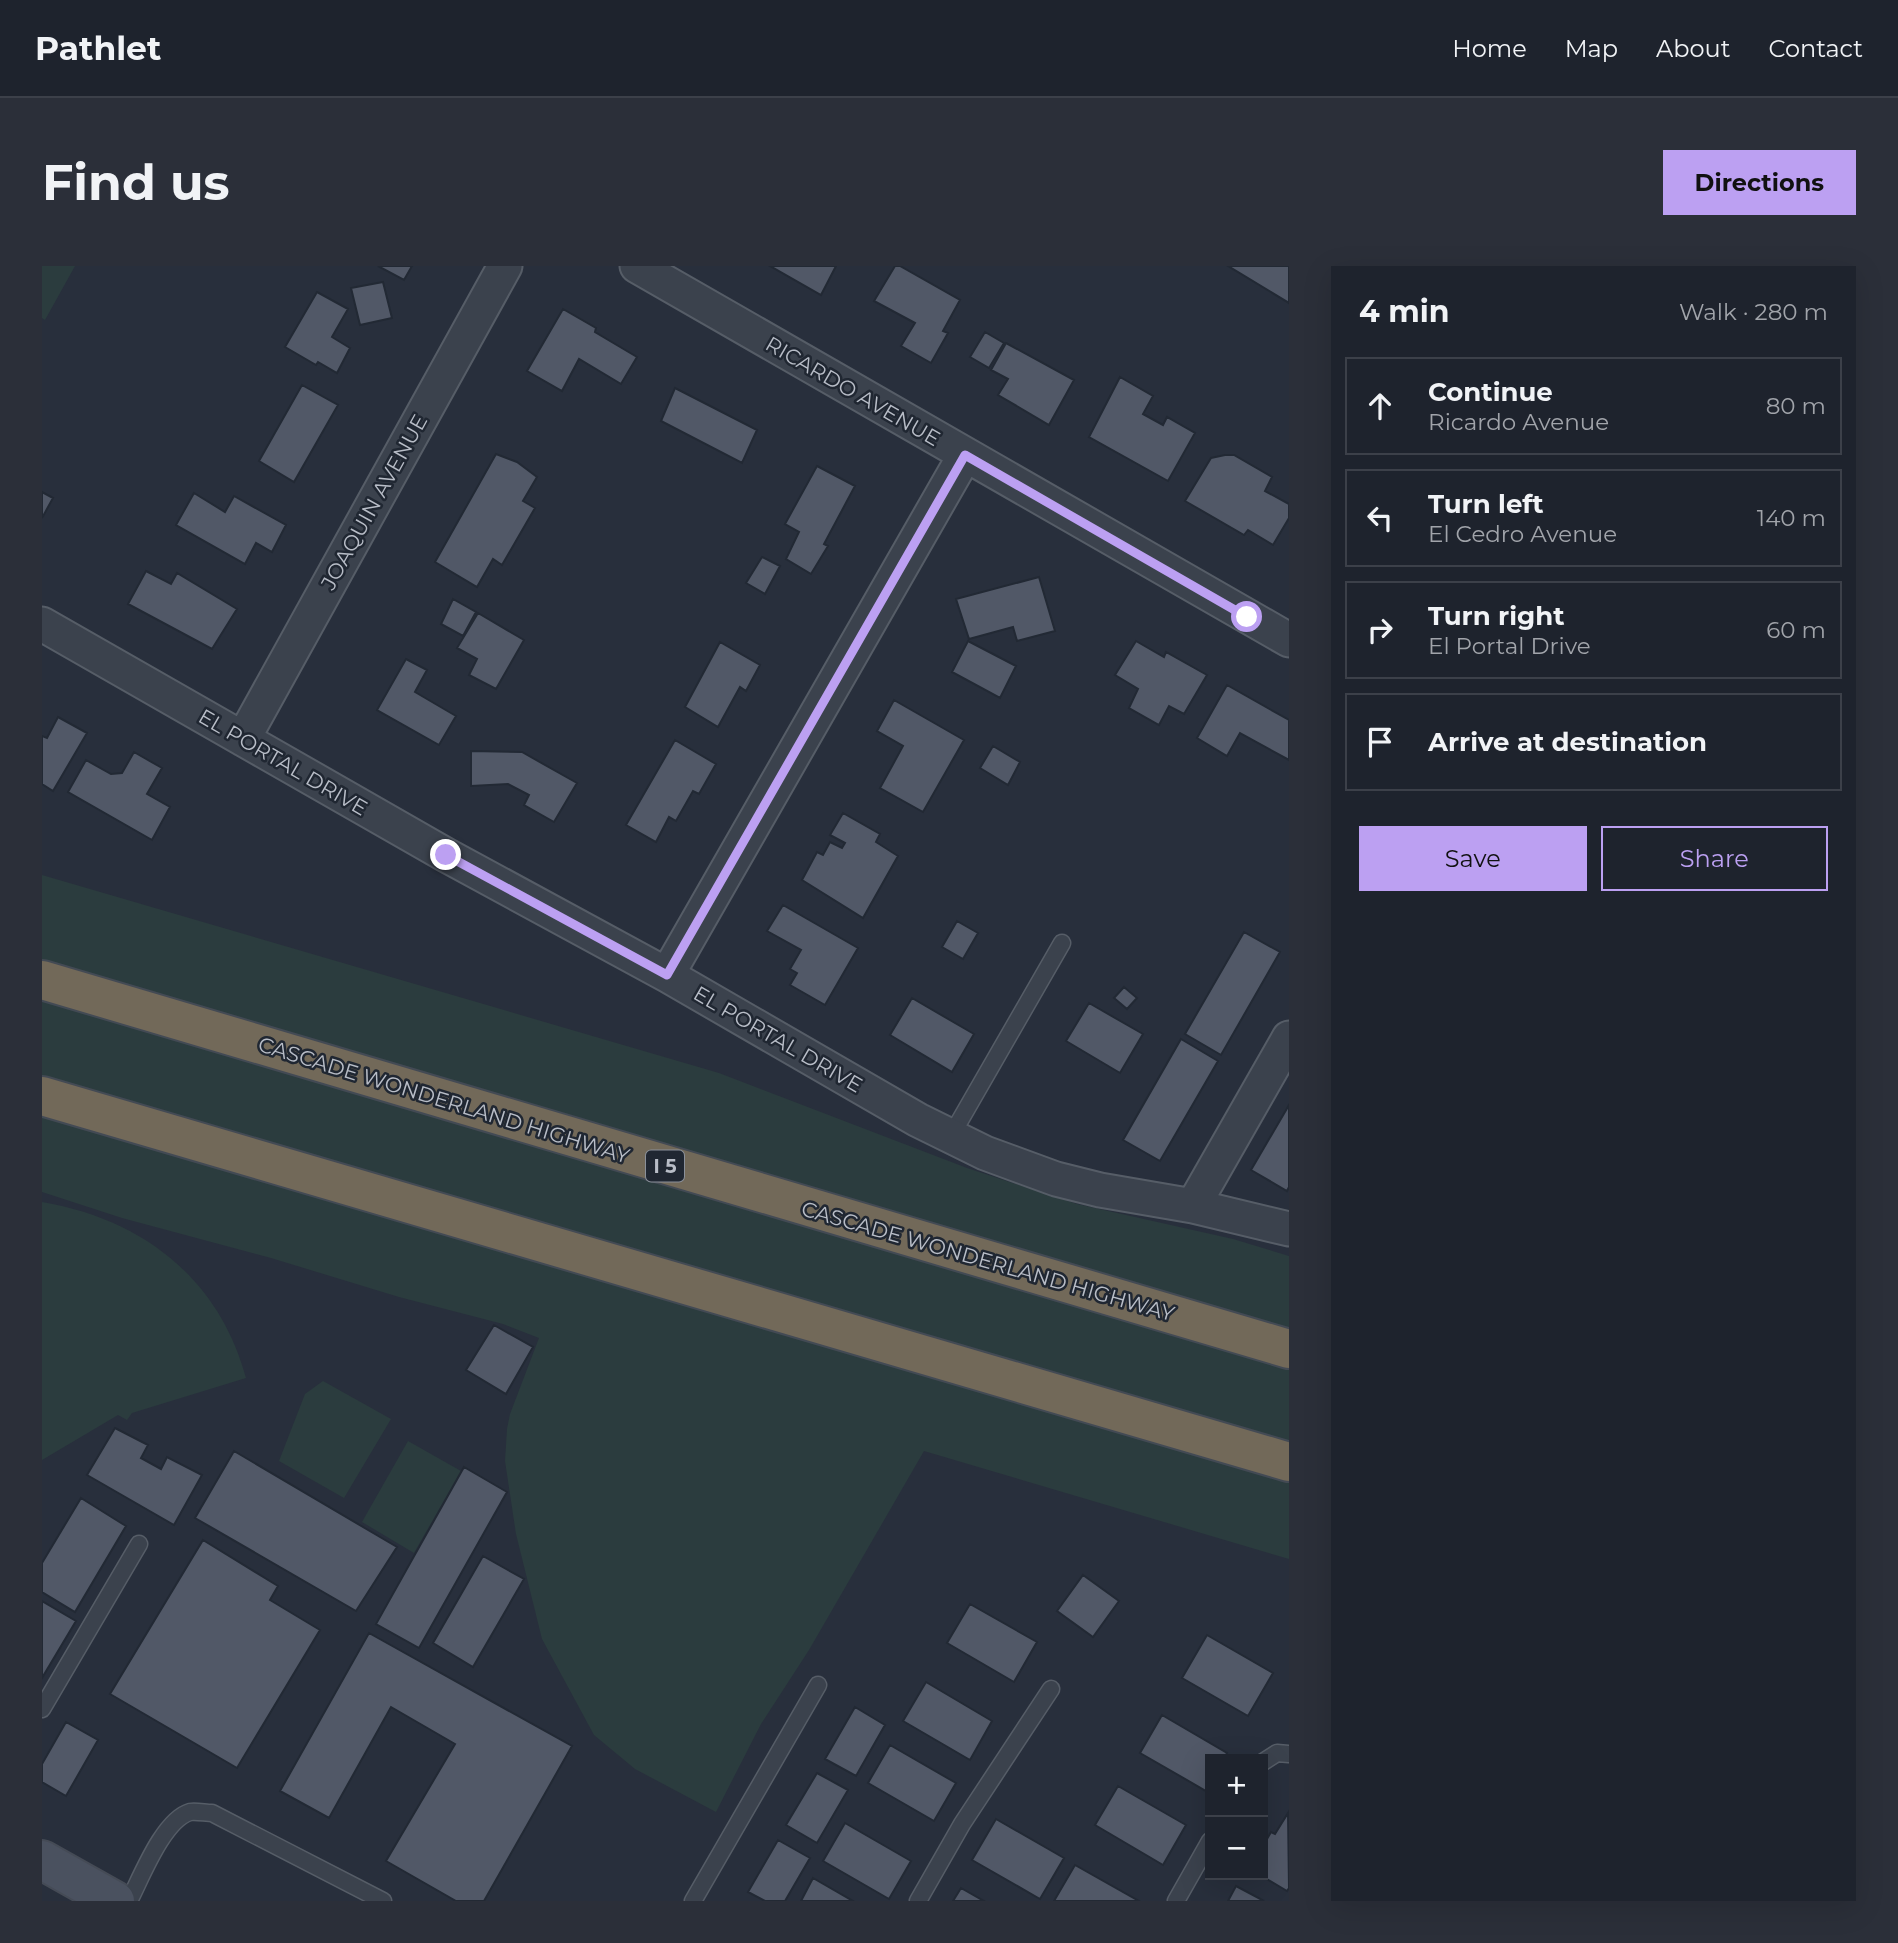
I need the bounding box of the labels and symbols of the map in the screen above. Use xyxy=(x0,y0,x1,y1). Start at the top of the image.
street label: RICARDO AVENUE xyxy=(761,331,945,451)
street label: JOAQUIN AVENUE xyxy=(315,410,433,595)
route start xyxy=(1231,601,1262,632)
street label: EL PORTAL DRIVE xyxy=(194,703,372,821)
route end xyxy=(430,839,461,870)
street label: EL PORTAL DRIVE xyxy=(689,980,867,1098)
street label: CASCADE WONDERLAND HIGHWAY xyxy=(255,1031,633,1169)
road number: I 5 xyxy=(646,1151,684,1182)
street label: CASCADE WONDERLAND HIGHWAY xyxy=(799,1196,1178,1327)

